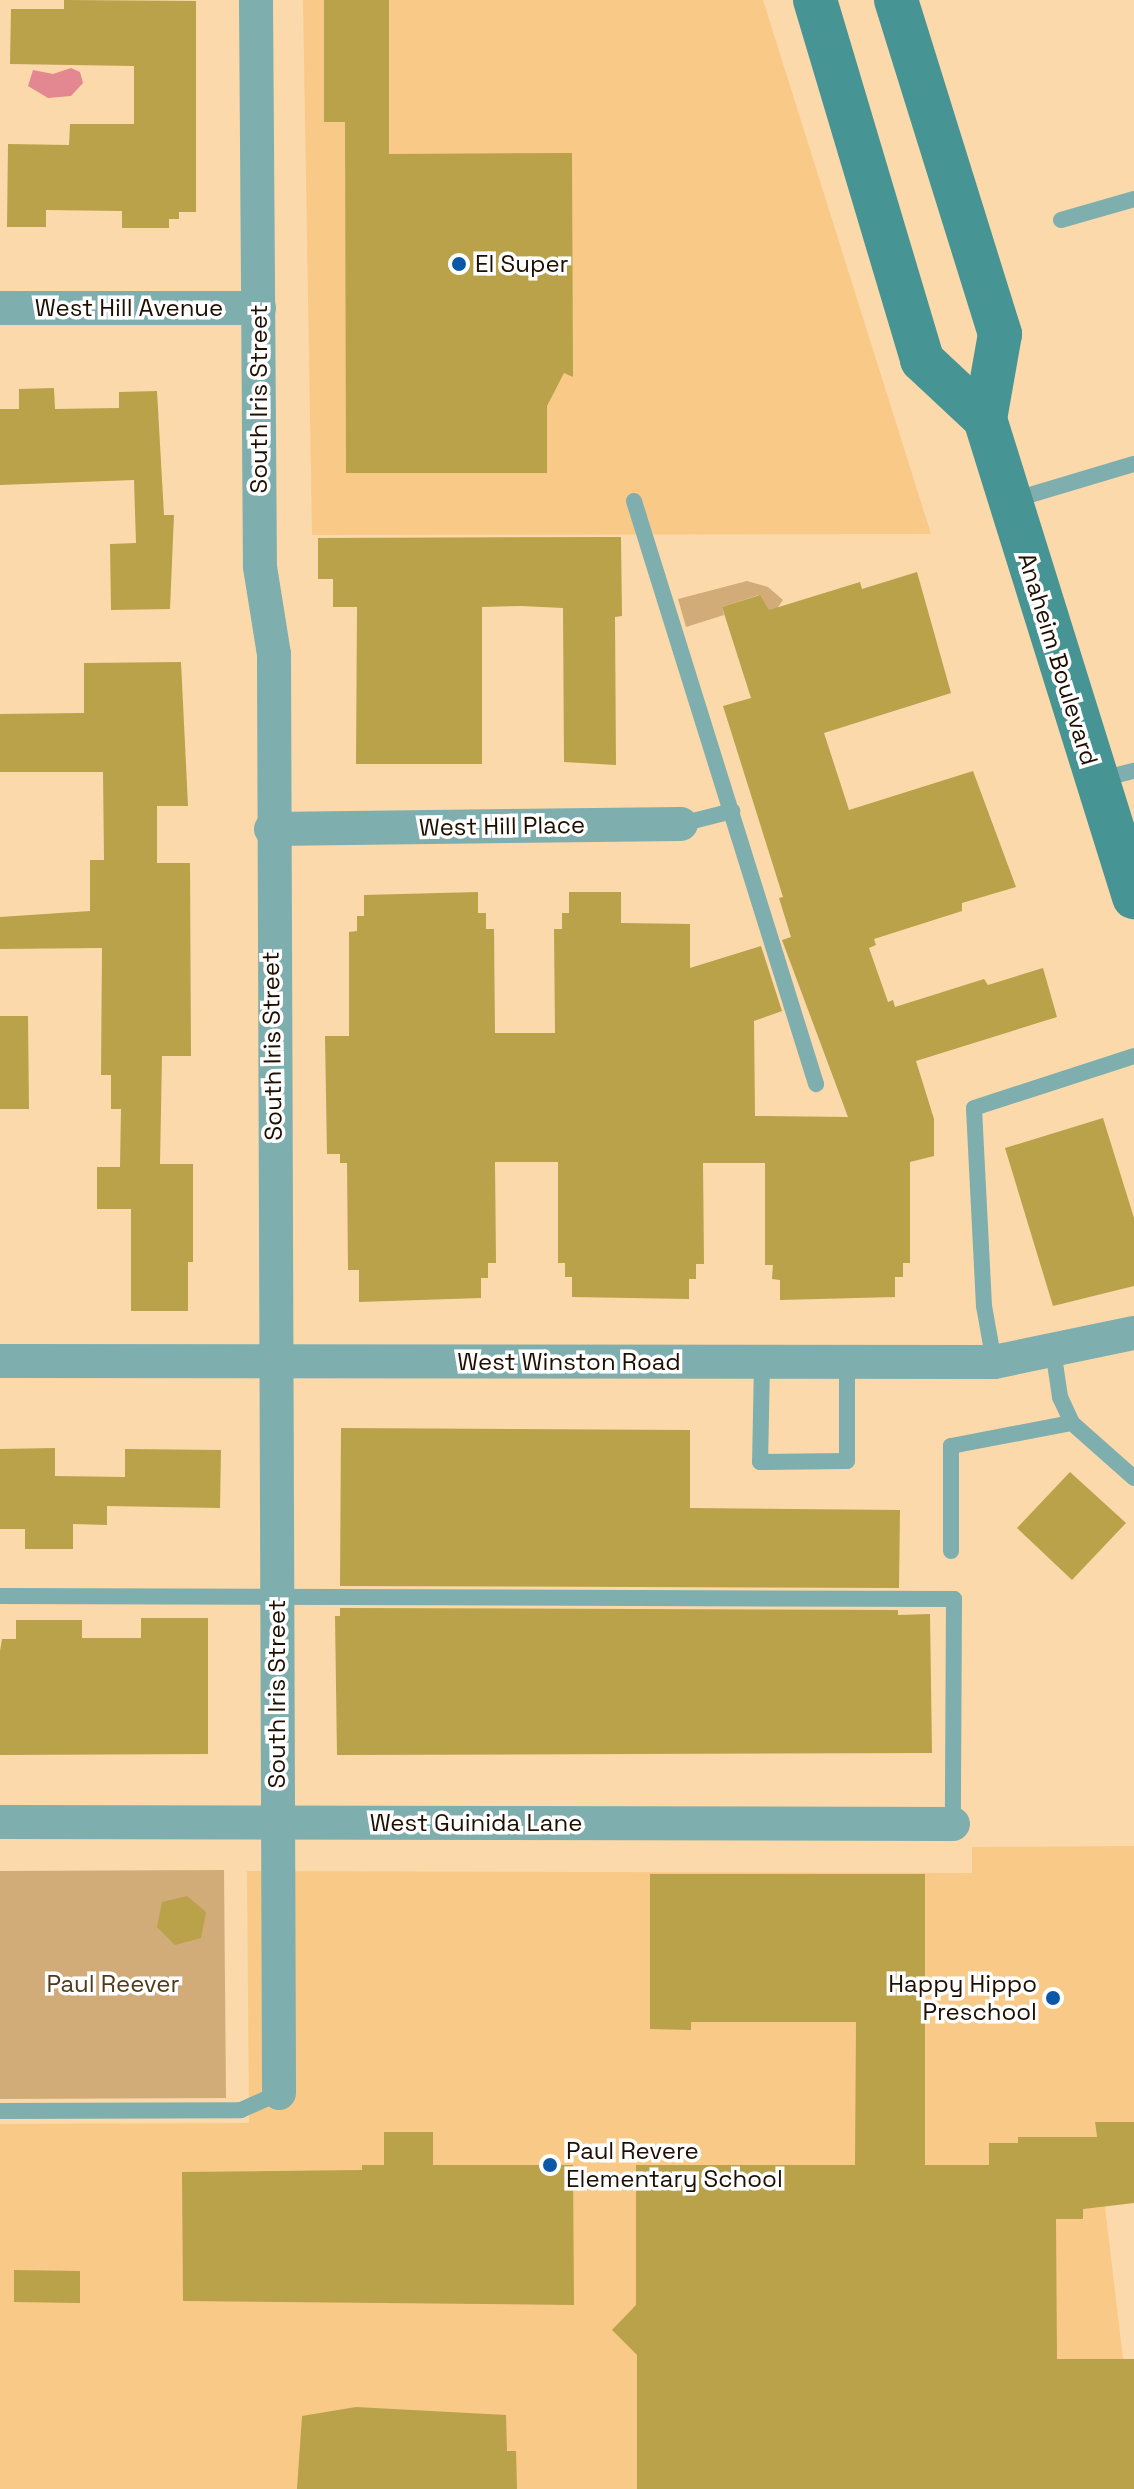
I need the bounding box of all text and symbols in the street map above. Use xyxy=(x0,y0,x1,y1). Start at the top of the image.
place label: El Super xyxy=(475,250,569,278)
marker: El Super xyxy=(450,255,468,273)
street label: West Hill Avenue xyxy=(35,294,223,322)
street label: South Iris Street xyxy=(245,304,273,494)
street label: Anaheim Boulevard xyxy=(1012,549,1104,769)
street label: West Hill Place xyxy=(419,810,585,842)
street label: South Iris Street xyxy=(256,951,288,1141)
street label: West Winston Road xyxy=(457,1348,681,1376)
street label: South Iris Street xyxy=(263,1599,291,1789)
street label: West Guinida Lane xyxy=(370,1809,582,1837)
park label: Paul Reever xyxy=(46,1970,180,1998)
place label: Happy Hippo Preschool xyxy=(888,1970,1037,2026)
marker: Happy Hippo Preschool xyxy=(1044,1989,1062,2007)
place label: Paul Revere Elementary School xyxy=(566,2137,783,2193)
marker: Paul Revere Elementary School xyxy=(541,2156,559,2174)

